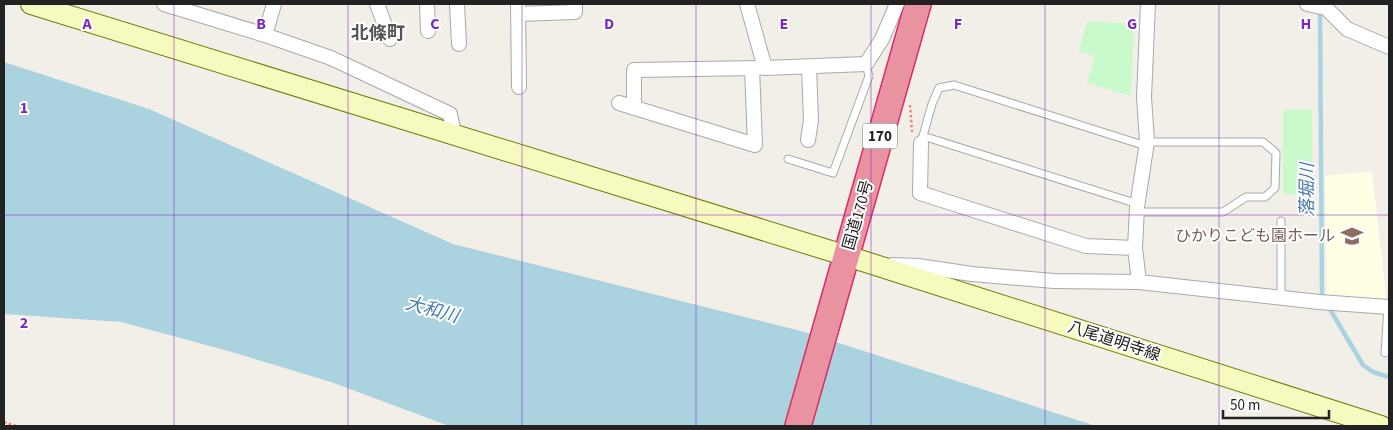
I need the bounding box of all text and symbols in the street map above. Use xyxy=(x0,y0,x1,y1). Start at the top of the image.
text: A xyxy=(81,13,92,35)
text: B xyxy=(256,13,266,35)
text: C xyxy=(430,13,440,35)
text: D xyxy=(604,13,614,35)
text: E xyxy=(780,13,788,35)
text: F xyxy=(954,13,962,35)
text: G xyxy=(1127,13,1137,35)
text: H xyxy=(1301,13,1311,35)
district label: 北條町 xyxy=(351,21,405,46)
text: 1 xyxy=(20,97,28,119)
road number: 170 xyxy=(862,124,898,148)
water label: 落堀川 xyxy=(1295,161,1320,217)
street label: 国道170号 xyxy=(838,177,878,253)
school or university icon: ひかりこども園ホール xyxy=(1339,223,1365,249)
place label: ひかりこども園ホール xyxy=(1175,225,1335,247)
water label: 大和川 xyxy=(403,291,463,330)
text: 2 xyxy=(20,312,28,334)
street label: 八尾道明寺線 xyxy=(1065,316,1163,366)
scale bar xyxy=(1223,388,1329,420)
text: 50 m xyxy=(1230,395,1260,416)

